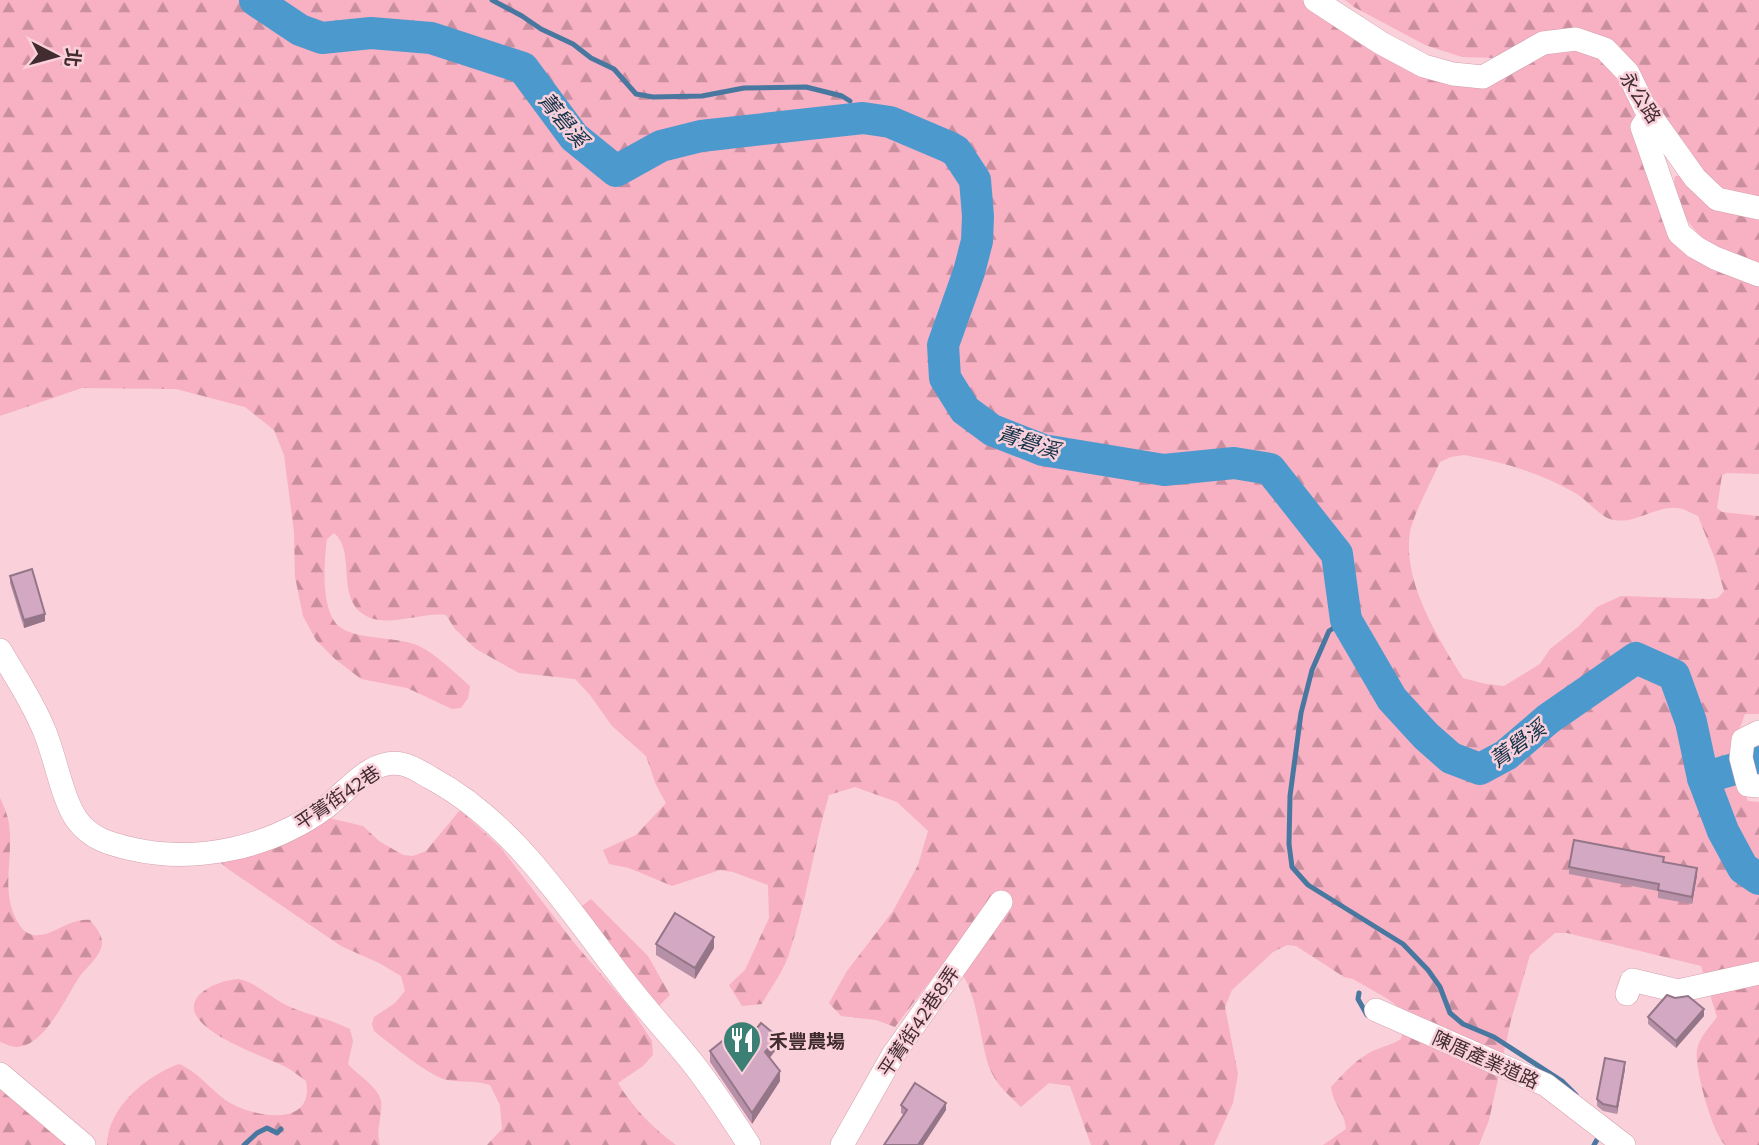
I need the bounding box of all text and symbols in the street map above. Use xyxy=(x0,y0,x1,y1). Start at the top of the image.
north arrow xyxy=(21,21,91,91)
text: 北 xyxy=(61,47,86,68)
street label: 永公路 xyxy=(1616,67,1666,127)
water label: 菁礐溪 xyxy=(534,87,596,153)
water label: 菁礐溪 xyxy=(995,419,1066,464)
water label: 菁礐溪 xyxy=(1484,713,1552,772)
street label: 平菁街42巷 xyxy=(290,760,384,834)
street label: 平菁街42巷8弄 xyxy=(873,961,963,1081)
restaurant icon: 禾豐農場 xyxy=(721,1019,763,1074)
street label: 陳厝產業道路 xyxy=(1429,1025,1543,1093)
place label: 禾豐農場 xyxy=(769,1029,845,1052)

